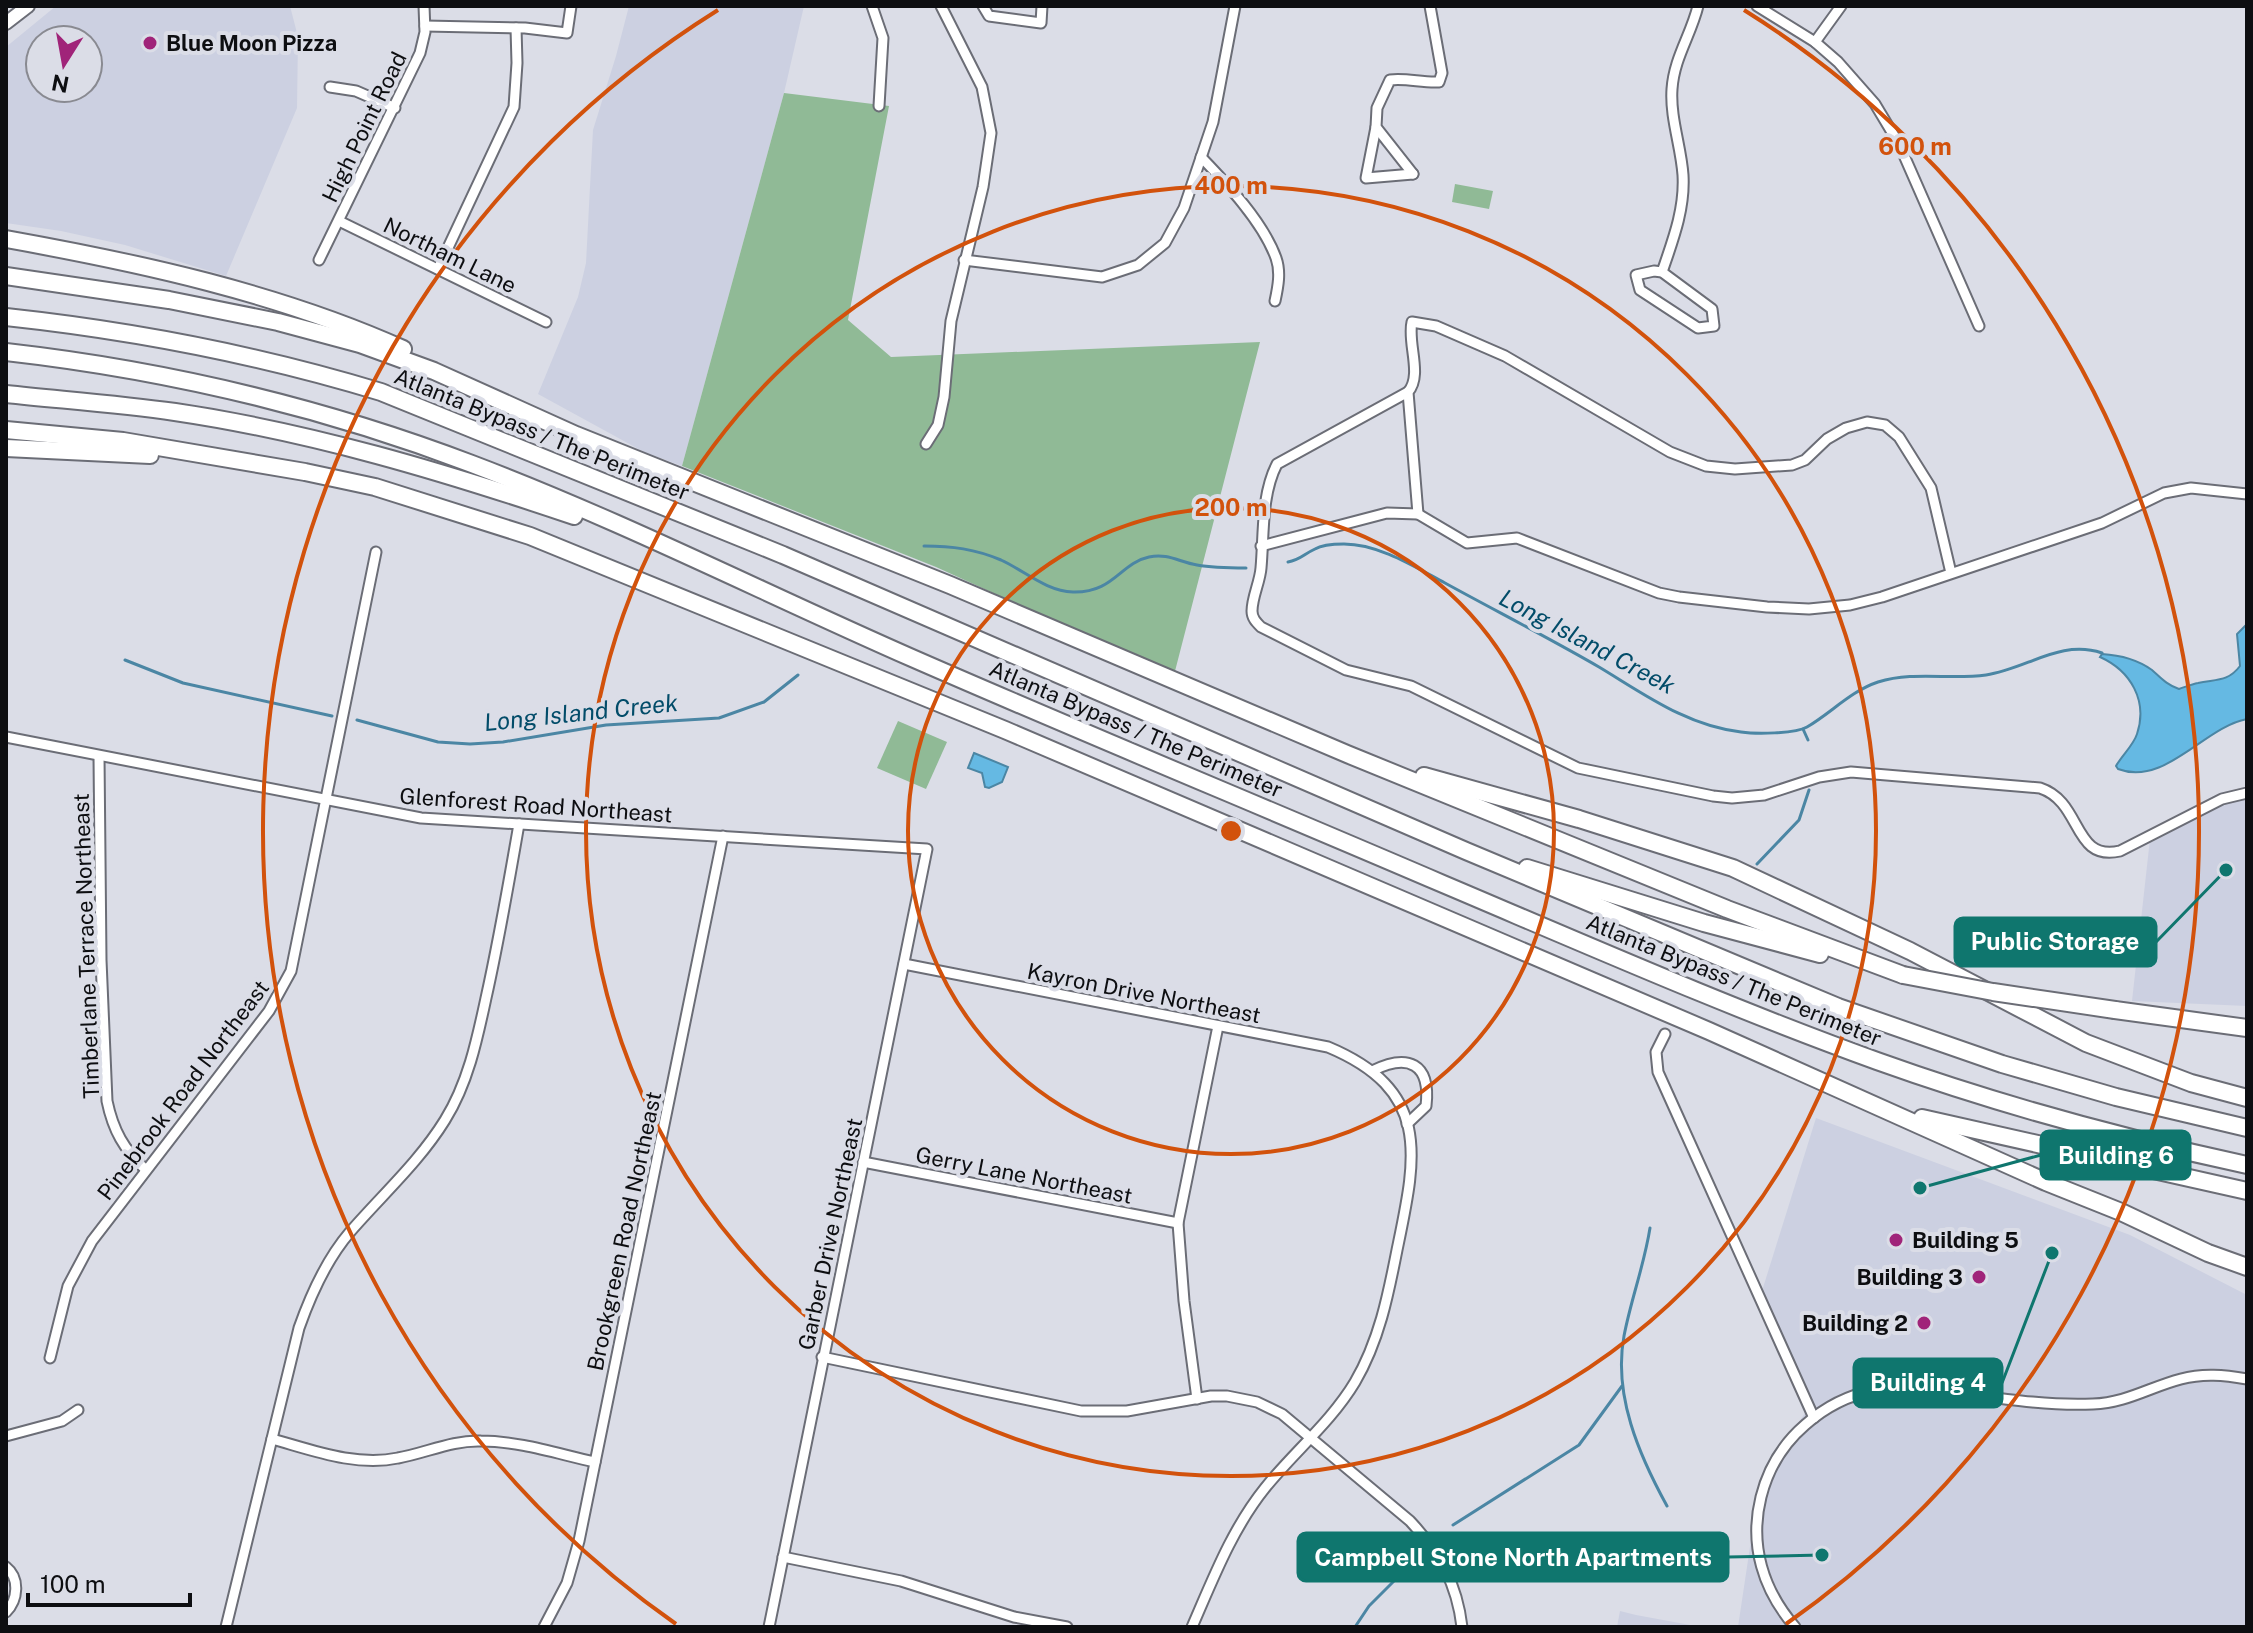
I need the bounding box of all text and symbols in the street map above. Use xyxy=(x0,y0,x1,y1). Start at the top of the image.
north arrow xyxy=(24,24,104,104)
place label: Blue Moon Pizza xyxy=(166,30,337,56)
marker: Blue Moon Pizza xyxy=(141,34,159,52)
street label: High Point Road xyxy=(316,48,412,206)
text: N xyxy=(49,69,71,98)
text: 600 m xyxy=(1878,132,1952,160)
text: 400 m xyxy=(1194,171,1268,199)
street label: Northam Lane xyxy=(379,212,521,298)
street label: Atlanta Bypass / The Perimeter xyxy=(391,363,693,505)
text: 200 m xyxy=(1194,493,1268,521)
water label: Long Island Creek xyxy=(1495,583,1680,699)
street label: Atlanta Bypass / The Perimeter xyxy=(985,655,1287,803)
water label: Long Island Creek xyxy=(483,688,679,736)
street label: Glenforest Road Northeast xyxy=(399,782,673,828)
street label: Timberlane Terrace Northeast xyxy=(68,793,104,1099)
centre of rings xyxy=(1217,817,1245,845)
street label: Atlanta Bypass / The Perimeter xyxy=(1583,909,1885,1051)
callout: Public Storage xyxy=(1955,918,2156,966)
text: Public Storage xyxy=(1971,927,2139,955)
street label: Kayron Drive Northeast xyxy=(1025,958,1263,1028)
street label: Pinebrook Road Northeast xyxy=(92,975,274,1205)
street label: Brookgreen Road Northeast xyxy=(582,1089,666,1373)
street label: Garber Drive Northeast xyxy=(793,1116,867,1352)
callout: Building 6 xyxy=(2041,1131,2190,1179)
street label: Gerry Lane Northeast xyxy=(913,1141,1135,1209)
text: Building 6 xyxy=(2058,1141,2174,1169)
place label: Building 5 xyxy=(1912,1227,2019,1253)
marker: Building 5 xyxy=(1887,1231,1905,1249)
place label: Building 3 xyxy=(1856,1264,1963,1290)
marker: Building 3 xyxy=(1970,1268,1988,1286)
place label: Building 2 xyxy=(1802,1310,1908,1336)
marker: Building 2 xyxy=(1915,1314,1933,1332)
callout: Building 4 xyxy=(1854,1359,2002,1407)
text: Building 4 xyxy=(1870,1368,1986,1396)
callout: Campbell Stone North Apartments xyxy=(1298,1533,1728,1581)
text: Campbell Stone North Apartments xyxy=(1314,1543,1712,1571)
scale bar xyxy=(28,1557,190,1607)
text: 100 m xyxy=(40,1570,106,1598)

